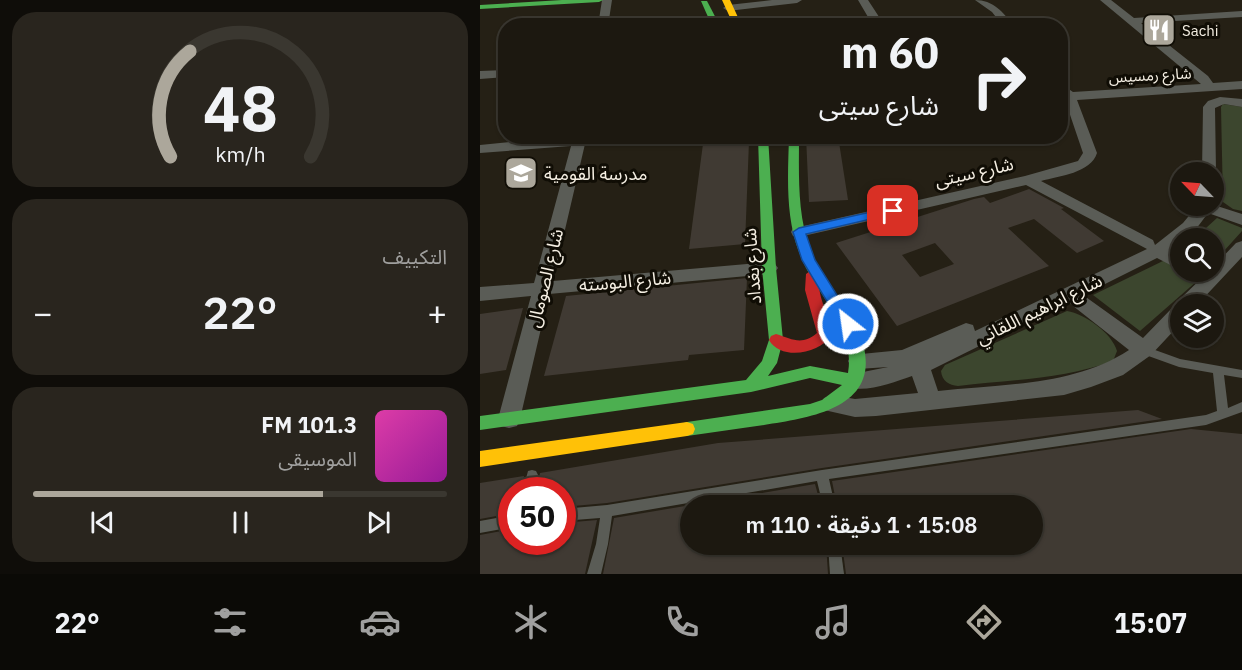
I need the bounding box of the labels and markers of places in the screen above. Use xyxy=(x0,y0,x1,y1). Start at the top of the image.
restaurant icon: Sachi xyxy=(1141,12,1177,48)
place label: Sachi xyxy=(1182,21,1219,40)
school or university icon: مدرسة القومية xyxy=(503,155,539,191)
place label: مدرسة القومية xyxy=(544,162,647,185)
pin xyxy=(867,185,918,236)

